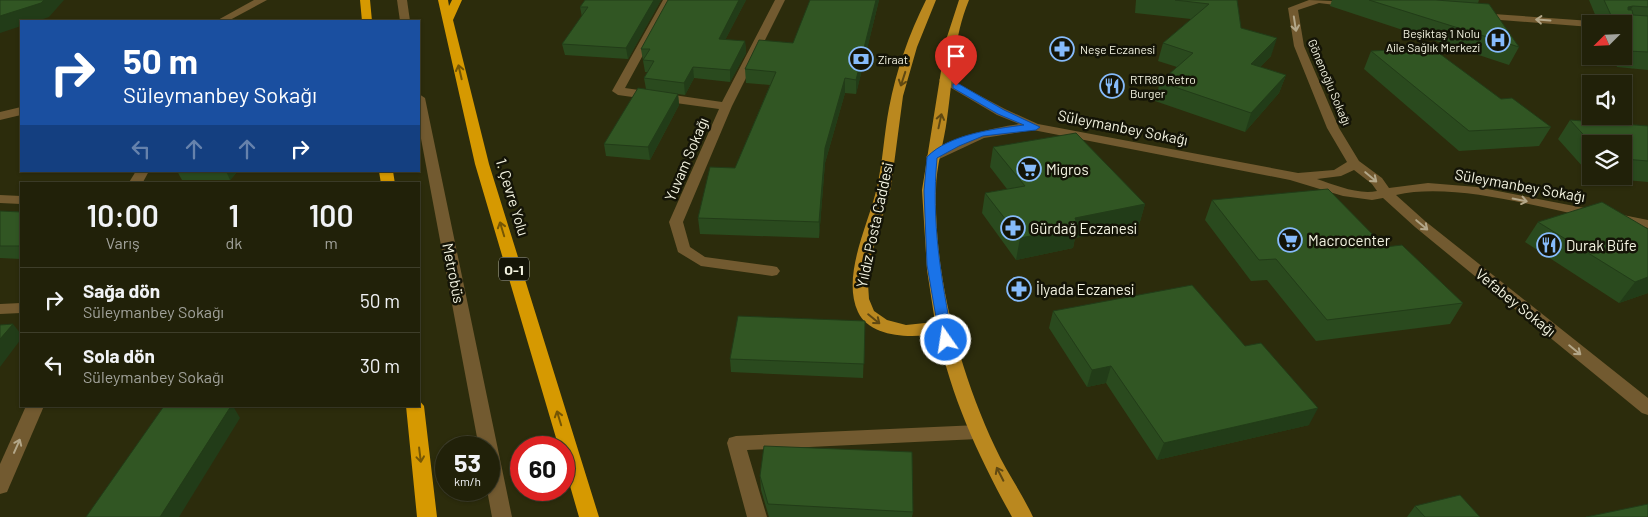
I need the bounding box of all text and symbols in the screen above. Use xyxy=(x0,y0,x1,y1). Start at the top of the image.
one-way arrow xyxy=(1291,15,1301,31)
north arrow xyxy=(1582,15,1632,65)
map controls xyxy=(1582,15,1632,185)
one-way arrow xyxy=(1535,16,1551,25)
place label: Beşiktaş 1 Nolu Aile Sağlık Merkezi xyxy=(1386,26,1480,54)
hospital icon: Beşiktaş 1 Nolu Aile Sağlık Merkezi xyxy=(1485,27,1511,53)
pin xyxy=(935,35,977,86)
pharmacy icon: Neşe Eczanesi xyxy=(1049,36,1075,62)
street label: Gönenoğlu Sokağı xyxy=(1306,37,1354,127)
text: 50 m xyxy=(123,39,198,81)
icon: right xyxy=(40,40,105,105)
icon: arrive xyxy=(942,42,970,70)
place label: Neşe Eczanesi xyxy=(1080,42,1155,56)
bank icon: Ziraat xyxy=(848,46,874,72)
place label: Ziraat xyxy=(878,52,908,66)
one-way arrow xyxy=(455,64,464,80)
one-way arrow xyxy=(897,70,907,86)
place label: RTR80 Retro Burger xyxy=(1130,72,1196,100)
restaurant icon: RTR80 Retro Burger xyxy=(1099,73,1125,99)
button: sound xyxy=(1582,75,1632,125)
text: Süleymanbey Sokağı xyxy=(123,81,317,107)
street label: Süleymanbey Sokağı xyxy=(1056,106,1190,148)
street label: Yuvam Sokağı xyxy=(660,114,712,204)
one-way arrow xyxy=(936,114,945,130)
icon: left xyxy=(127,135,155,163)
icon: ahead xyxy=(180,135,208,163)
icon: ahead xyxy=(233,135,261,163)
icon: right xyxy=(286,135,314,163)
button: layers xyxy=(1582,135,1632,185)
street label: 1. Çevre Yolu xyxy=(493,156,533,238)
supermarket icon: Migros xyxy=(1016,156,1042,182)
place label: Migros xyxy=(1046,160,1089,178)
street label: Yıldız Posta Caddesi xyxy=(852,161,896,289)
street label: Süleymanbey Sokağı xyxy=(1453,165,1587,205)
one-way arrow xyxy=(1365,171,1378,182)
one-way arrow xyxy=(1512,195,1528,205)
text: 10:00 xyxy=(87,197,159,233)
text: 1 xyxy=(229,197,239,233)
text: 100 xyxy=(309,197,353,233)
pharmacy icon: Gürdağ Eczanesi xyxy=(1000,215,1026,241)
place label: Gürdağ Eczanesi xyxy=(1030,219,1137,237)
one-way arrow xyxy=(1416,220,1429,231)
one-way arrow xyxy=(496,221,506,237)
supermarket icon: Macrocenter xyxy=(1277,227,1303,253)
place label: Macrocenter xyxy=(1308,231,1391,249)
restaurant icon: Durak Büfe xyxy=(1536,232,1562,258)
text: Varış xyxy=(106,233,140,252)
text: dk xyxy=(225,233,242,252)
text: m xyxy=(325,233,338,252)
place label: Durak Büfe xyxy=(1566,236,1637,254)
street label: Metrobüs xyxy=(439,241,469,305)
road number: O-1 xyxy=(499,258,529,280)
street label: Vefabey Sokağı xyxy=(1472,264,1560,340)
pharmacy icon: İlyada Eczanesi xyxy=(1006,276,1032,302)
text: Sağa dön xyxy=(83,279,160,302)
place label: İlyada Eczanesi xyxy=(1036,280,1134,298)
icon: right xyxy=(40,286,68,314)
text: 50 m xyxy=(360,289,400,312)
text: Süleymanbey Sokağı xyxy=(83,302,224,321)
one-way arrow xyxy=(867,313,880,324)
position arrow xyxy=(919,313,971,365)
text: Sola dön xyxy=(83,344,155,367)
one-way arrow xyxy=(1568,345,1581,356)
icon: left xyxy=(40,351,68,379)
text: 30 m xyxy=(360,354,400,377)
text: Süleymanbey Sokağı xyxy=(83,367,224,386)
one-way arrow xyxy=(553,410,563,426)
speed limit sign: 60 xyxy=(510,436,575,501)
one-way arrow xyxy=(13,439,23,454)
one-way arrow xyxy=(415,446,425,462)
text: 53 xyxy=(454,447,481,477)
one-way arrow xyxy=(995,467,1005,482)
text: km/h xyxy=(454,474,481,488)

